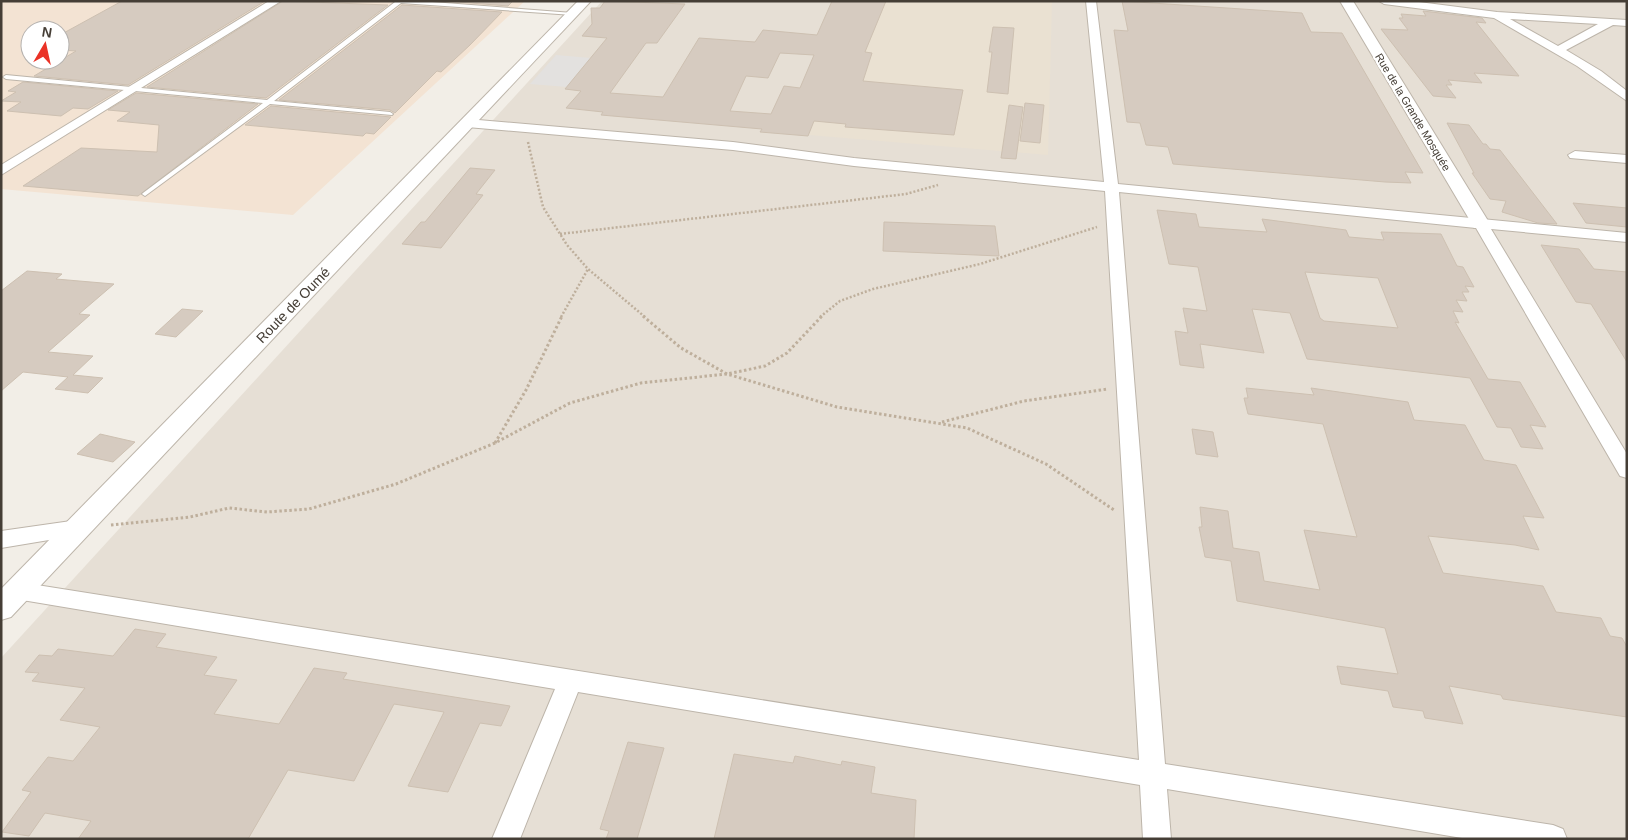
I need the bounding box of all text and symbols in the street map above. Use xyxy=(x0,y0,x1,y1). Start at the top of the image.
north arrow xyxy=(20,20,70,70)
text: N xyxy=(41,23,53,41)
street label: Rue de la Grande Mosquée xyxy=(1373,51,1453,173)
street label: Route de Oumé xyxy=(253,264,333,346)

